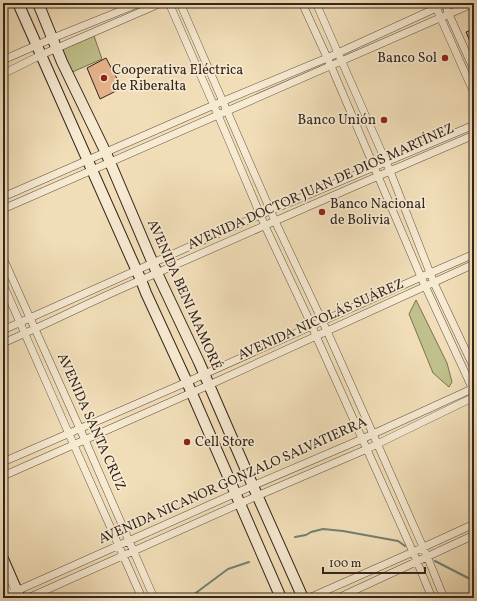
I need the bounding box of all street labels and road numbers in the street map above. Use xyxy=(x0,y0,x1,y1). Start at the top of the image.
street label: AVENIDA DOCTOR JUAN DE DIOS MARTÍNEZ xyxy=(185,119,457,255)
street label: AVENIDA BENI MAMORÉ xyxy=(142,217,226,373)
street label: AVENIDA NICOLÁS SUÁREZ xyxy=(235,275,407,365)
street label: AVENIDA SANTA CRUZ xyxy=(52,350,130,494)
street label: AVENIDA NICANOR GONZALO SALVATIERRA xyxy=(96,413,370,549)

